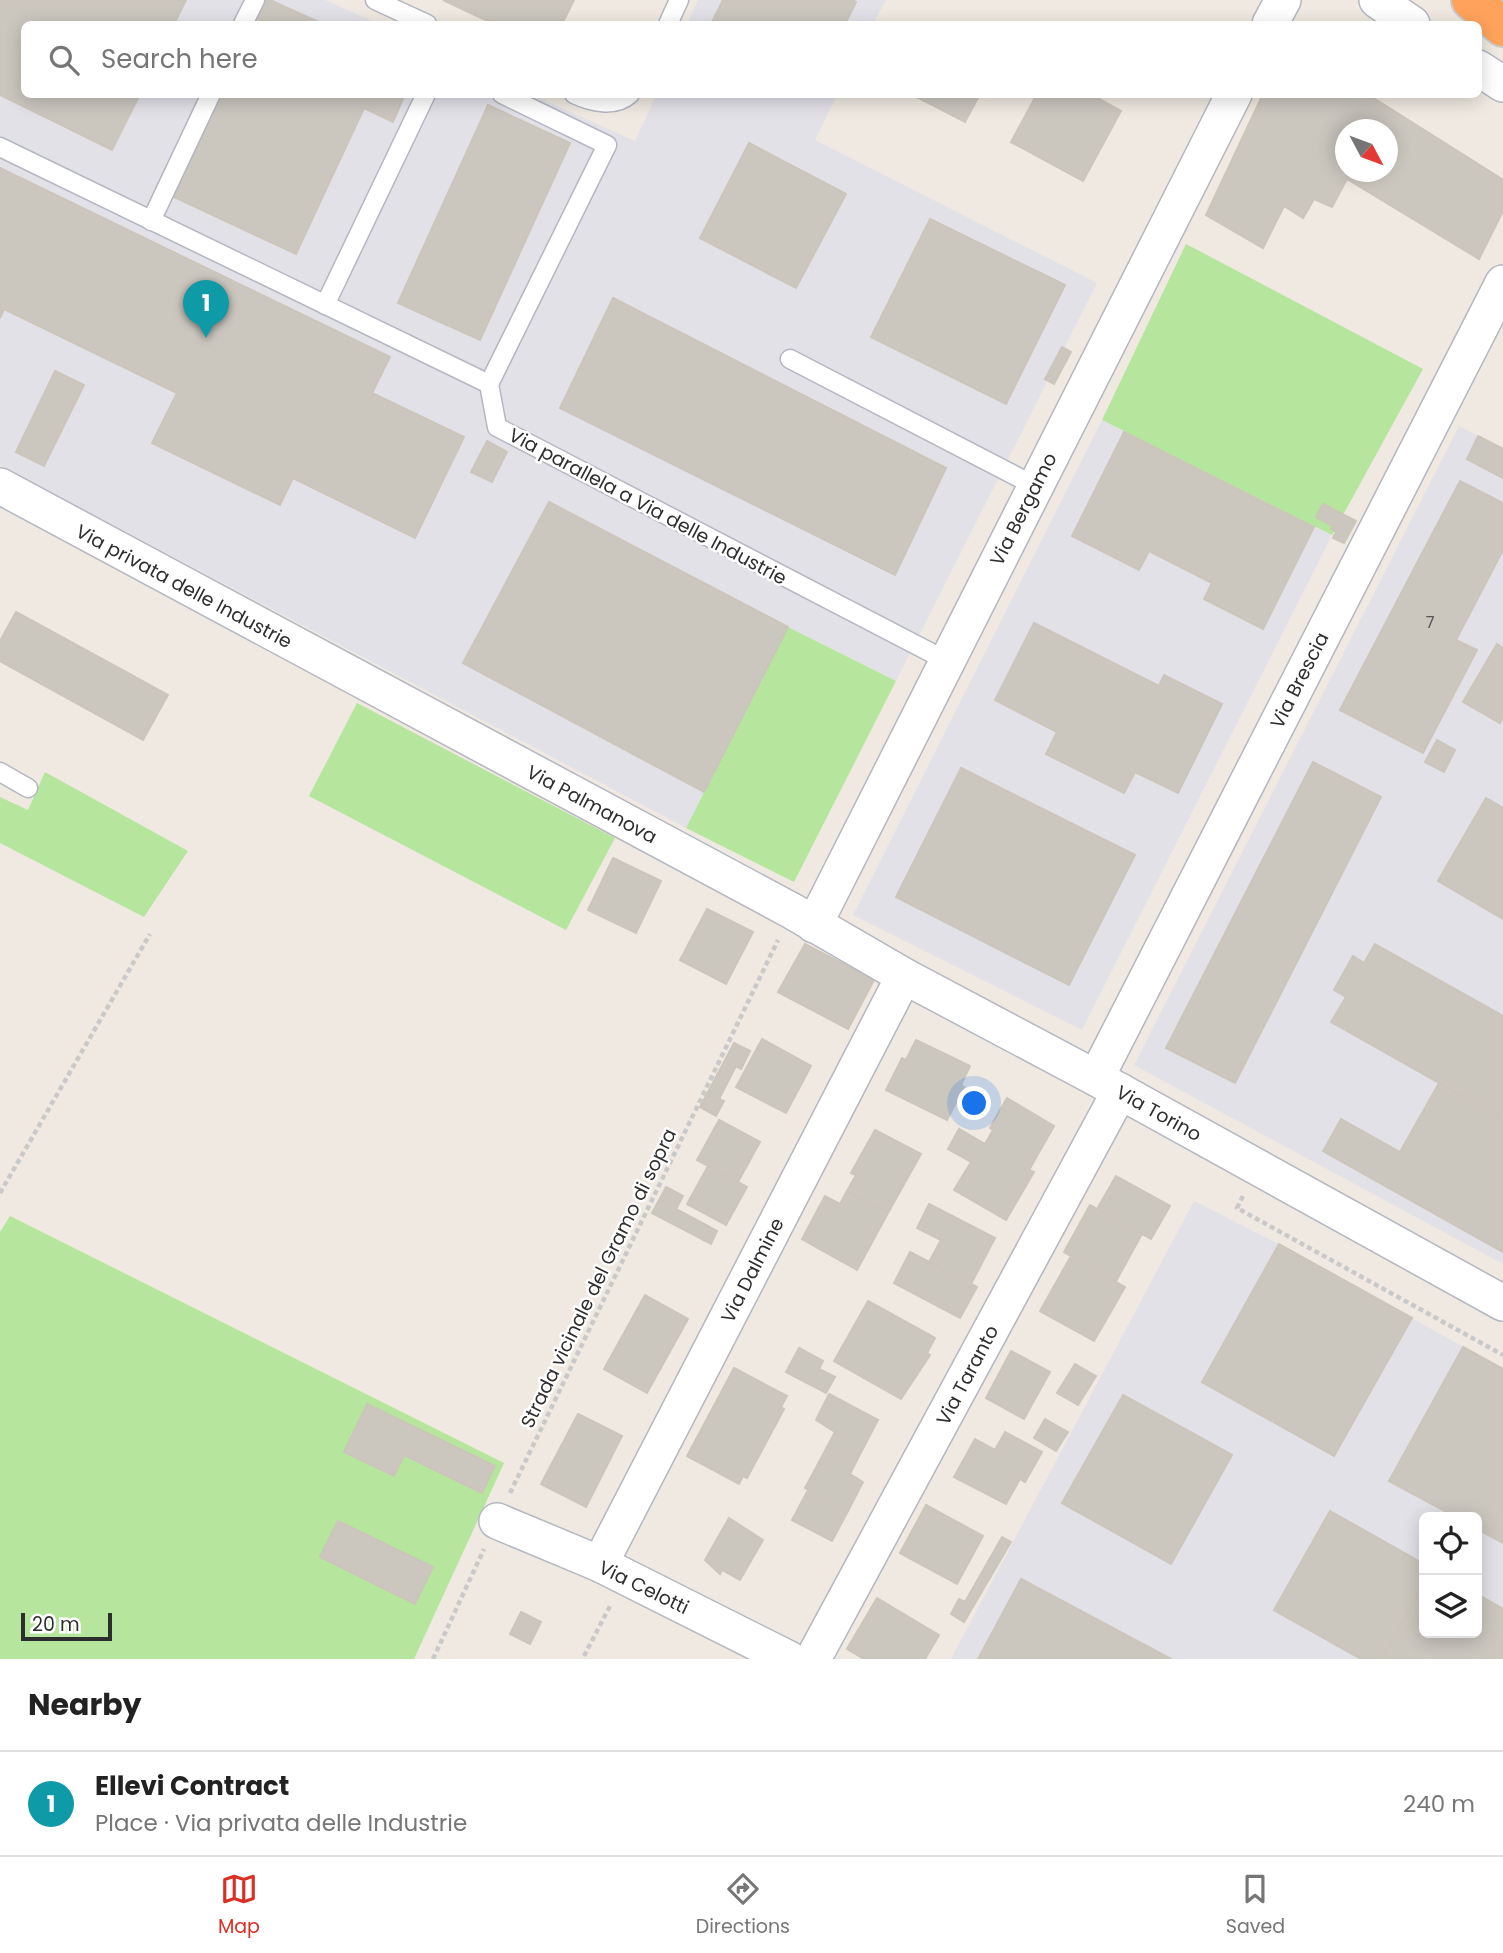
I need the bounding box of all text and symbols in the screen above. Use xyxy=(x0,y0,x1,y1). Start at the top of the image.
search box xyxy=(21,21,1482,98)
icon: search xyxy=(45,41,83,79)
text: Search here xyxy=(101,41,258,77)
north arrow xyxy=(1335,119,1398,182)
pin: 1 xyxy=(183,280,229,338)
street label: Via parallela a Via delle Industrie xyxy=(504,421,791,591)
street label: Via Bergamo xyxy=(983,448,1063,570)
street label: Via privata delle Industrie xyxy=(71,518,297,655)
house number: 7 xyxy=(1426,611,1435,634)
street label: Via Brescia xyxy=(1264,627,1335,733)
street label: Via Palmanova xyxy=(522,759,662,850)
street label: Via Torino xyxy=(1111,1079,1206,1148)
your location xyxy=(957,1086,991,1120)
street label: Strada vicinale del Gramo di sopra xyxy=(514,1124,683,1433)
street label: Via Dalmine xyxy=(714,1213,790,1327)
street label: Via Taranto xyxy=(930,1320,1005,1430)
map controls xyxy=(1419,1512,1482,1638)
button: locate xyxy=(1419,1512,1482,1575)
street label: Via Celotti xyxy=(594,1554,693,1621)
button: layers xyxy=(1419,1575,1482,1638)
scale bar xyxy=(21,1610,112,1642)
text: 20 m xyxy=(32,1611,80,1638)
text: Nearby xyxy=(28,1683,142,1726)
text: Ellevi Contract xyxy=(95,1768,289,1804)
text: 1 xyxy=(47,1788,55,1820)
text: 240 m xyxy=(1403,1788,1475,1820)
text: Place · Via privata delle Industrie xyxy=(95,1807,467,1839)
tab: Map xyxy=(218,1870,260,1941)
tab: Directions xyxy=(696,1870,790,1941)
tab: Saved xyxy=(1226,1870,1285,1941)

